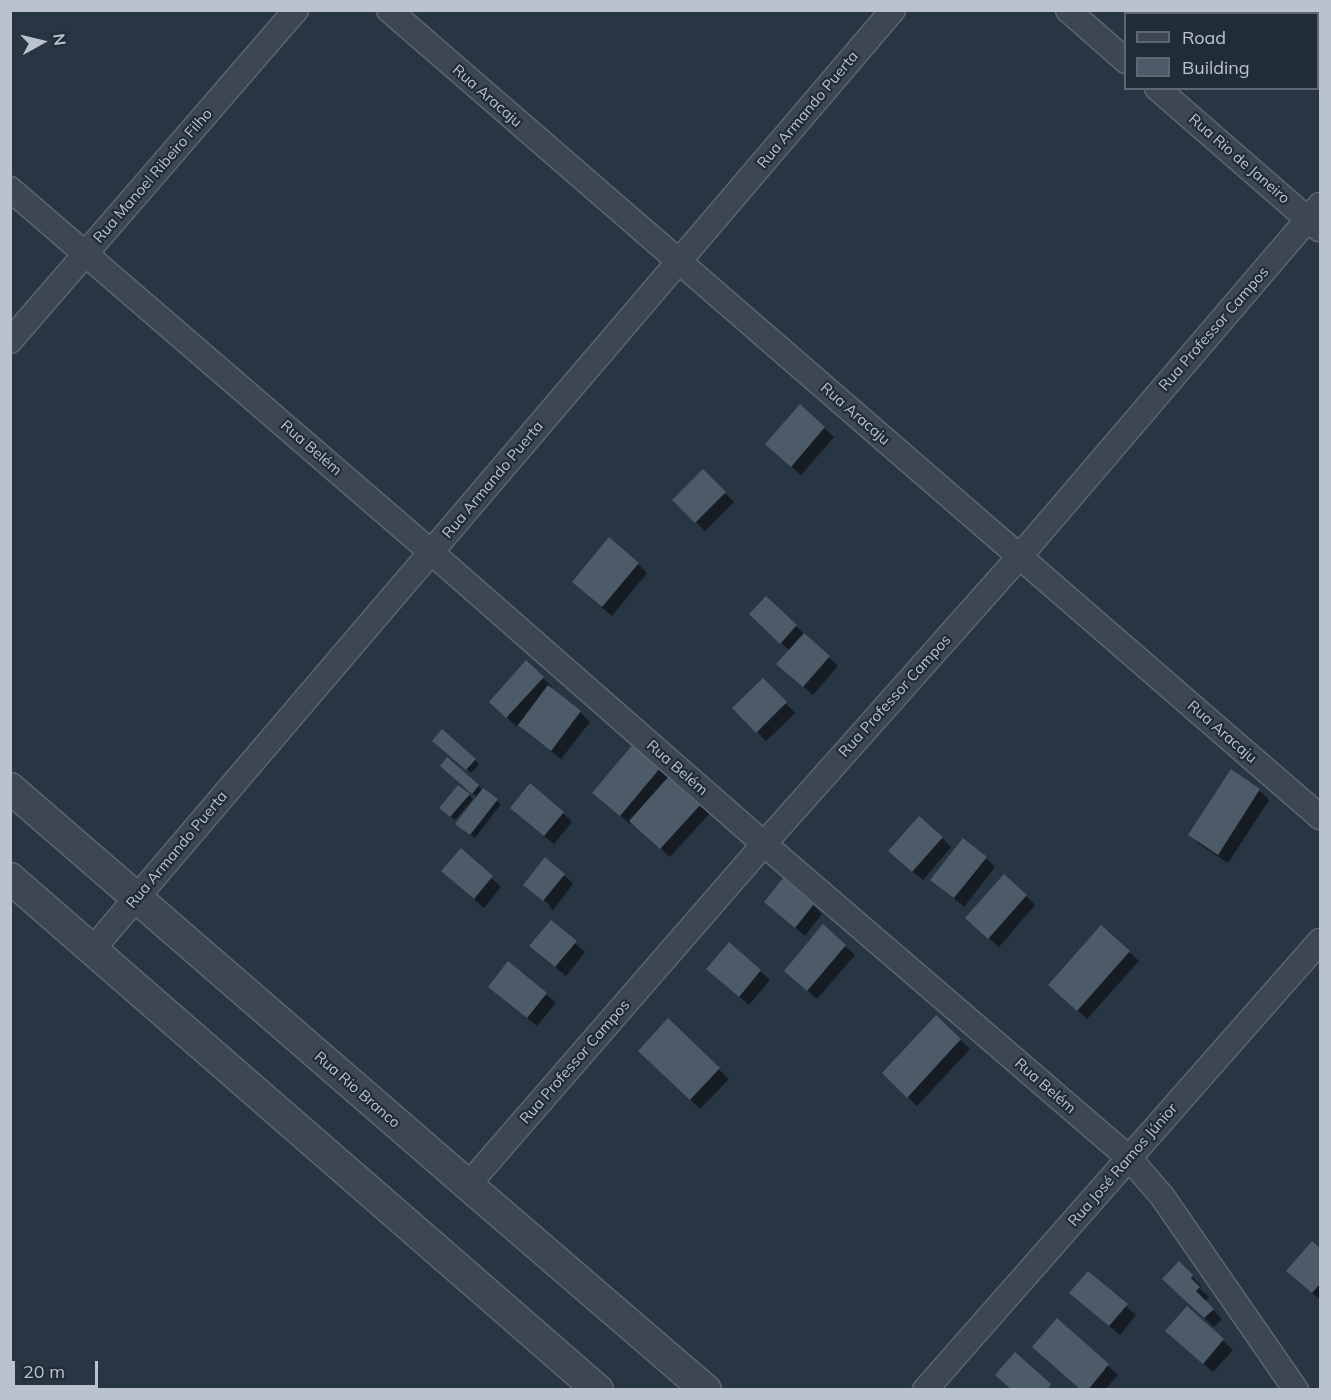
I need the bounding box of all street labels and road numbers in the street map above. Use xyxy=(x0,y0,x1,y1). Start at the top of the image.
street label: Rua Armando Puerta xyxy=(754,48,862,172)
street label: Rua Aracaju xyxy=(449,61,525,131)
street label: Rua Manoel Ribeiro Filho xyxy=(90,105,216,247)
street label: Rua Rio de Janeiro xyxy=(1185,110,1293,208)
street label: Rua Professor Campos xyxy=(1155,263,1273,395)
street label: Rua Aracaju xyxy=(817,379,893,449)
street label: Rua Belém xyxy=(277,417,345,479)
street label: Rua Armando Puerta xyxy=(439,418,547,542)
street label: Rua Professor Campos xyxy=(835,631,955,761)
street label: Rua Aracaju xyxy=(1184,697,1260,767)
street label: Rua Belém xyxy=(643,737,711,799)
street label: Rua Armando Puerta xyxy=(123,788,231,912)
street label: Rua Professor Campos xyxy=(516,996,634,1128)
street label: Rua Rio Branco xyxy=(310,1048,404,1132)
street label: Rua Belém xyxy=(1011,1055,1079,1117)
street label: Rua José Ramos Júnior xyxy=(1065,1100,1181,1230)

